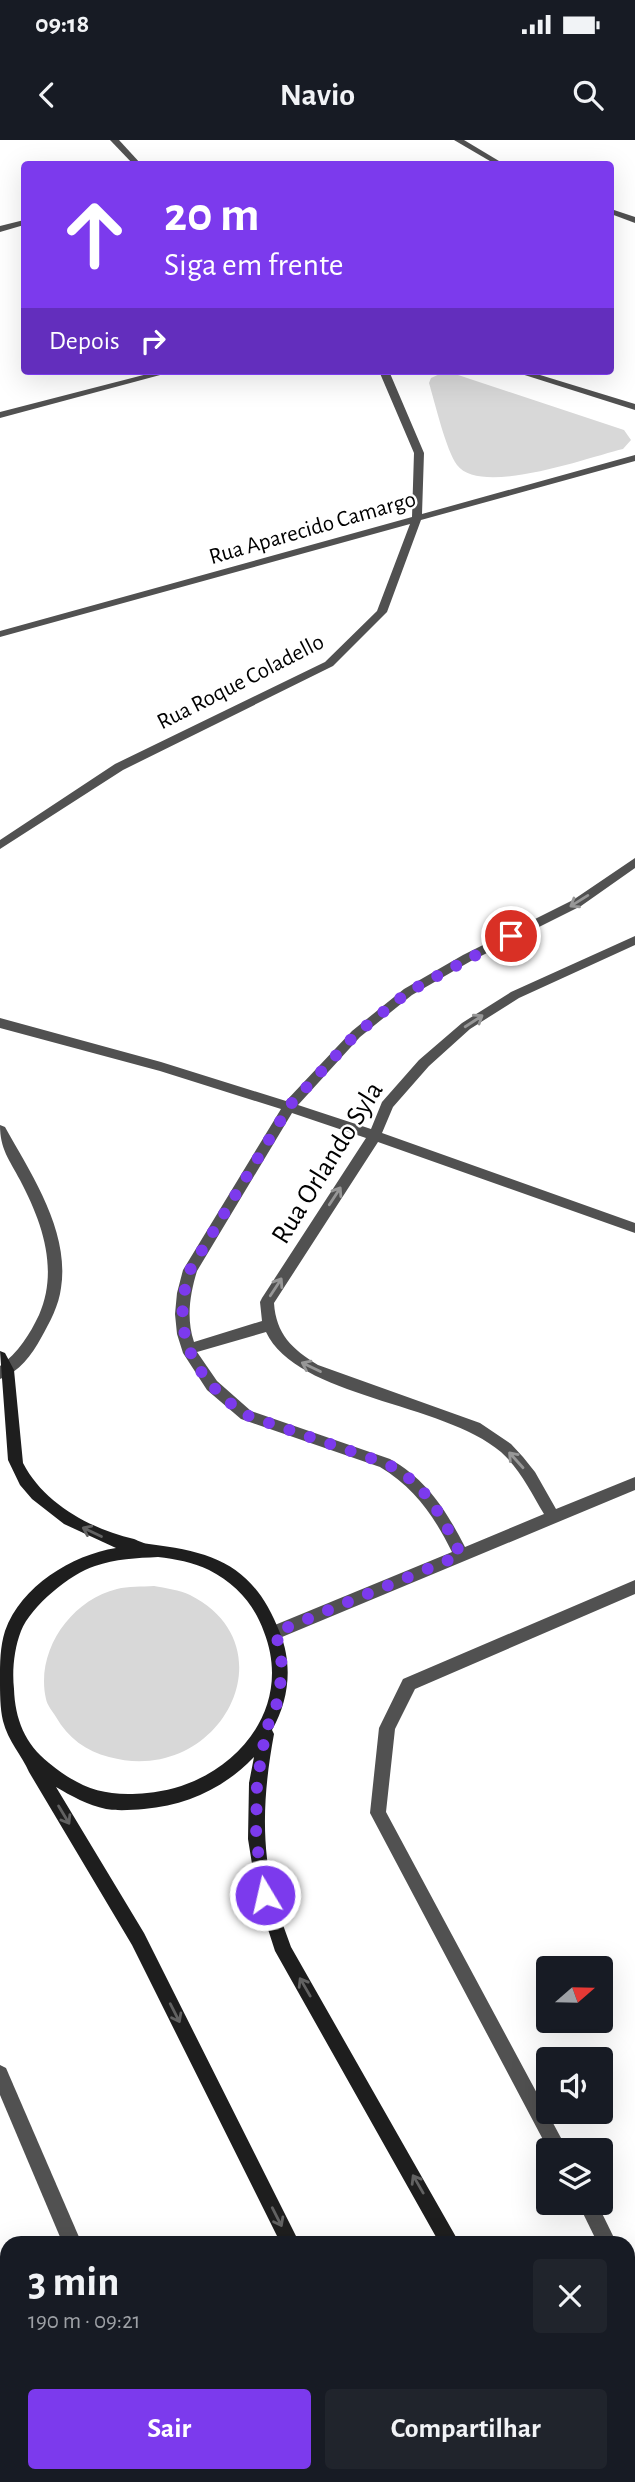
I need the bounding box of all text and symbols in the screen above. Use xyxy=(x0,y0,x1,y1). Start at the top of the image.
text: 09:18 xyxy=(35,11,89,37)
icon: back xyxy=(28,76,66,114)
icon: search xyxy=(569,76,607,114)
text: Navio xyxy=(280,79,355,111)
icon: ahead xyxy=(49,189,140,280)
text: 20 m xyxy=(164,191,260,240)
text: Siga em frente xyxy=(164,249,344,281)
icon: right xyxy=(134,322,172,360)
text: Depois xyxy=(49,328,120,354)
street label: Rua Aparecido Camargo xyxy=(206,488,418,569)
street label: Rua Roque Coladello xyxy=(154,630,328,734)
one-way arrow xyxy=(569,894,589,908)
pin xyxy=(481,906,541,966)
icon: arrive xyxy=(492,917,530,955)
one-way arrow xyxy=(464,1013,484,1027)
street label: Rua Orlando Syla xyxy=(267,1077,389,1249)
one-way arrow xyxy=(329,1187,343,1207)
one-way arrow xyxy=(270,1278,284,1298)
one-way arrow xyxy=(301,1360,322,1373)
one-way arrow xyxy=(508,1451,524,1469)
one-way arrow xyxy=(82,1525,103,1538)
one-way arrow xyxy=(57,1805,71,1825)
position arrow xyxy=(228,1858,302,1932)
north arrow xyxy=(536,1956,612,2034)
map controls xyxy=(536,1956,613,2215)
one-way arrow xyxy=(298,1977,312,1997)
one-way arrow xyxy=(169,2002,183,2023)
button: sound xyxy=(536,2047,613,2124)
button: layers xyxy=(536,2138,613,2215)
one-way arrow xyxy=(410,2175,424,2195)
one-way arrow xyxy=(271,2206,285,2227)
button: close xyxy=(533,2259,607,2333)
text: 3 min xyxy=(28,2261,120,2303)
text: 190 m · 09:21 xyxy=(28,2310,141,2333)
button: Sair xyxy=(28,2389,311,2469)
button: Compartilhar xyxy=(325,2389,607,2469)

